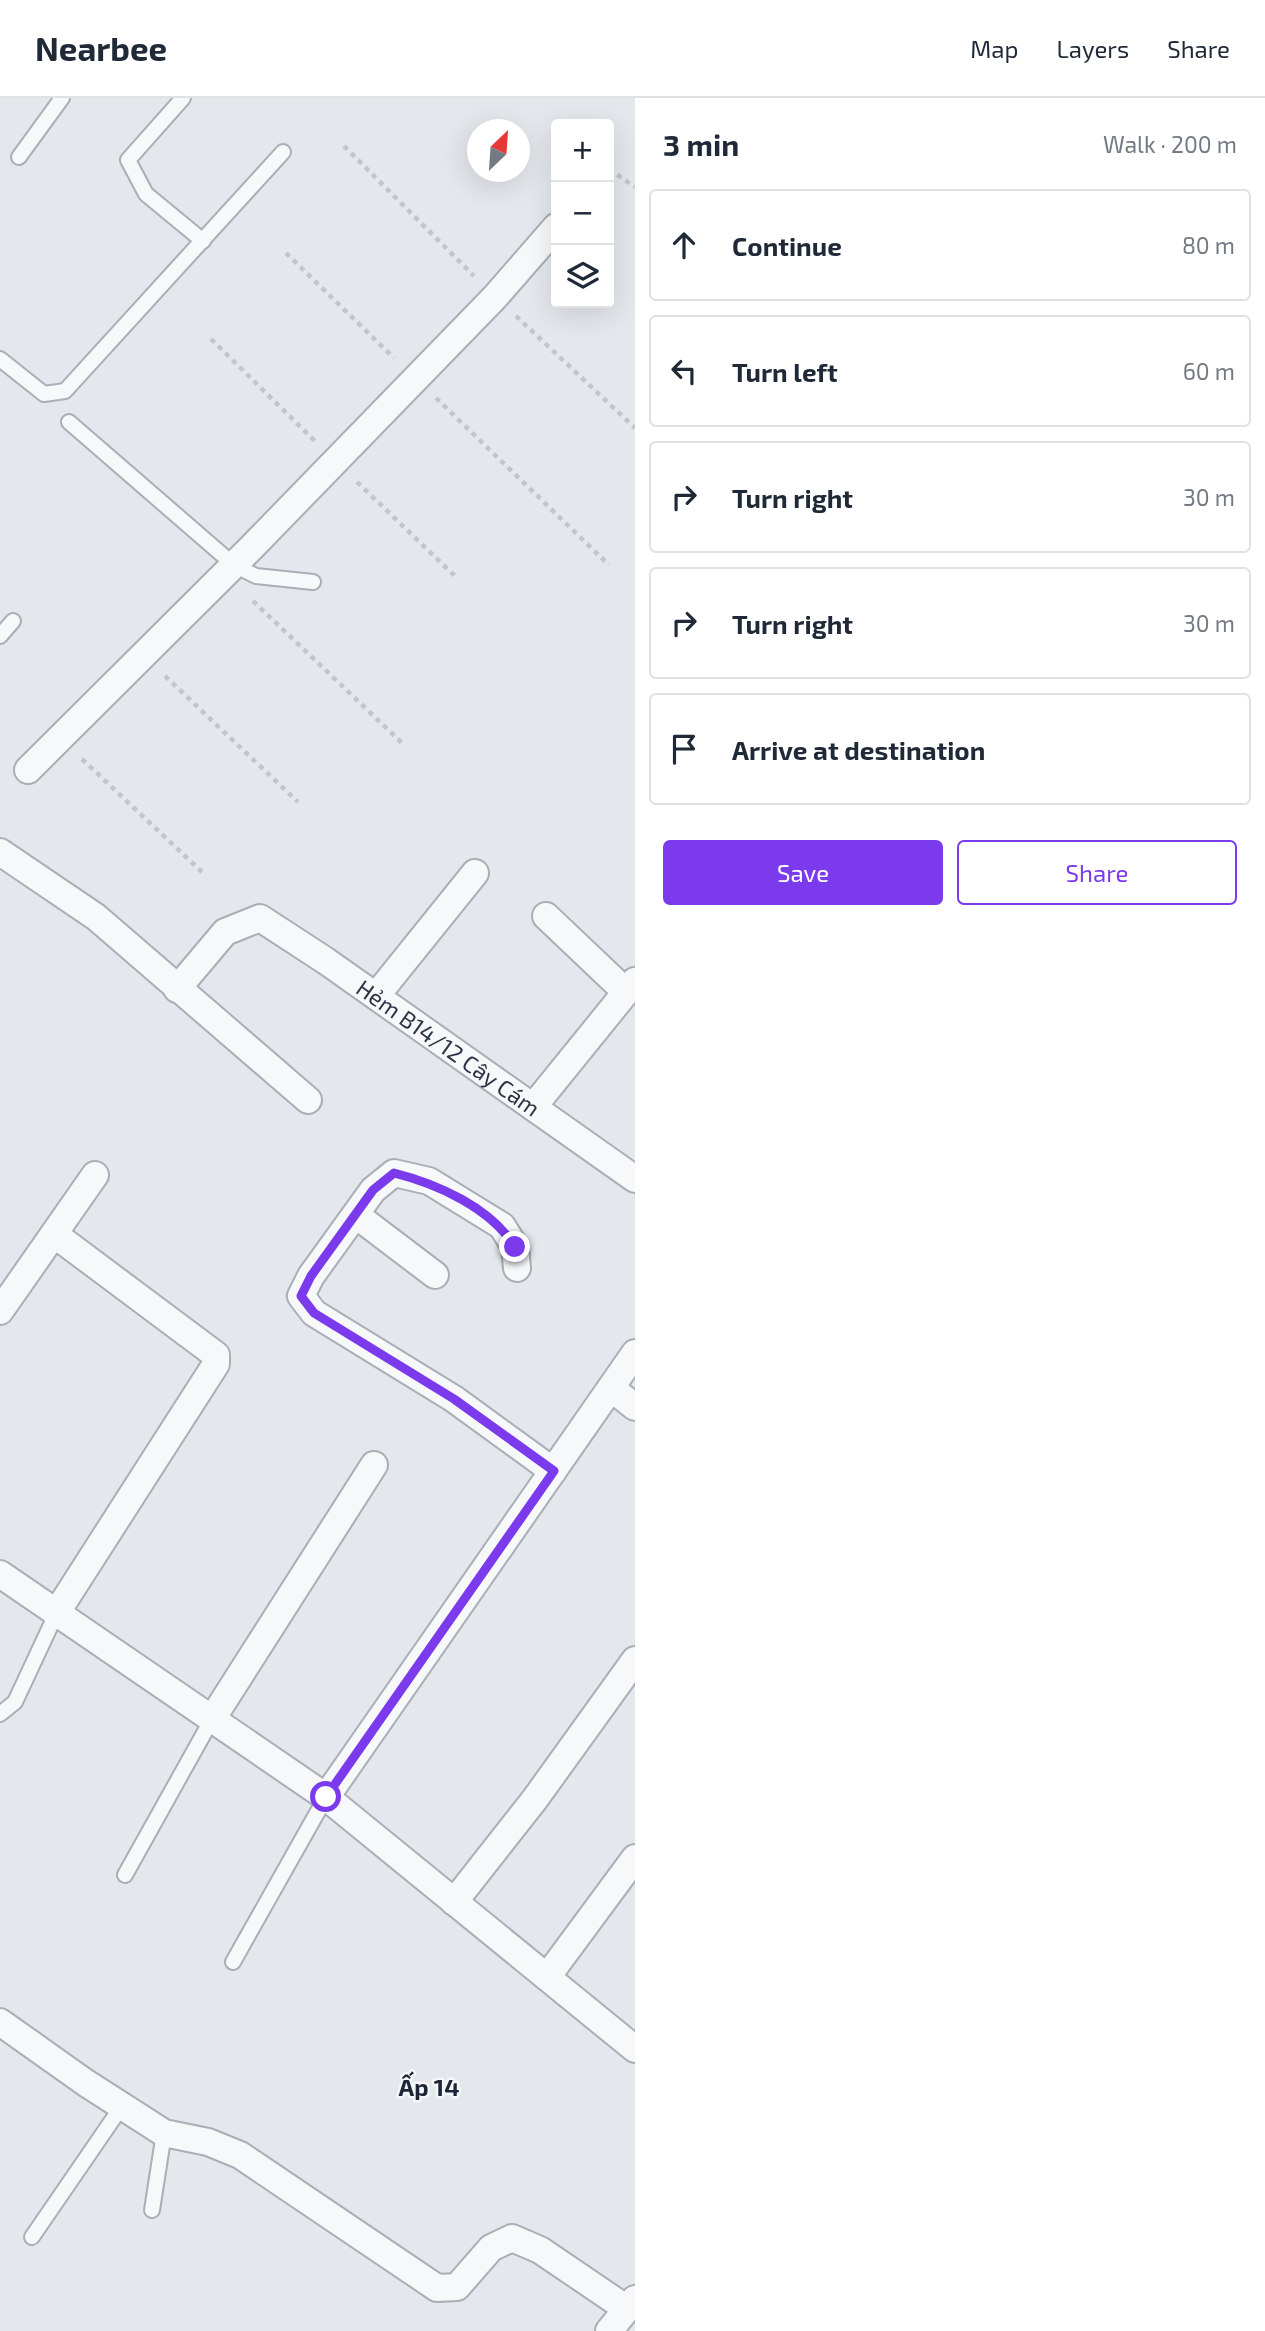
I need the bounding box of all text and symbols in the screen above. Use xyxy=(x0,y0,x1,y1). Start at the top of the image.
text: Nearbee xyxy=(35,28,167,68)
text: Map xyxy=(970,34,1018,63)
text: Layers xyxy=(1056,34,1129,63)
text: Share xyxy=(1167,34,1230,63)
north arrow xyxy=(467,119,530,182)
map controls xyxy=(551,119,614,308)
button: + xyxy=(551,119,614,182)
text: 3 min xyxy=(663,126,739,162)
text: Walk · 200 m xyxy=(1103,130,1237,158)
button: − xyxy=(551,182,614,245)
icon: ahead xyxy=(665,226,703,264)
text: Continue xyxy=(732,230,842,261)
text: 80 m xyxy=(1182,231,1235,259)
button: layers xyxy=(551,245,614,308)
icon: left xyxy=(665,352,703,390)
text: Turn left xyxy=(732,356,838,387)
text: 60 m xyxy=(1183,357,1235,385)
icon: right xyxy=(665,478,703,516)
text: Turn right xyxy=(732,482,853,513)
text: 30 m xyxy=(1183,483,1235,511)
icon: right xyxy=(665,604,703,642)
text: Turn right xyxy=(732,608,853,639)
text: 30 m xyxy=(1183,609,1235,637)
icon: arrive xyxy=(665,730,703,768)
text: Arrive at destination xyxy=(732,734,985,765)
button: Save xyxy=(663,840,943,905)
button: Share xyxy=(957,840,1237,905)
street label: Hẻm B14/12 Cây Cám xyxy=(351,973,546,1122)
route end xyxy=(499,1231,530,1262)
route start xyxy=(310,1781,341,1812)
district label: Ấp 14 xyxy=(399,2071,459,2101)

